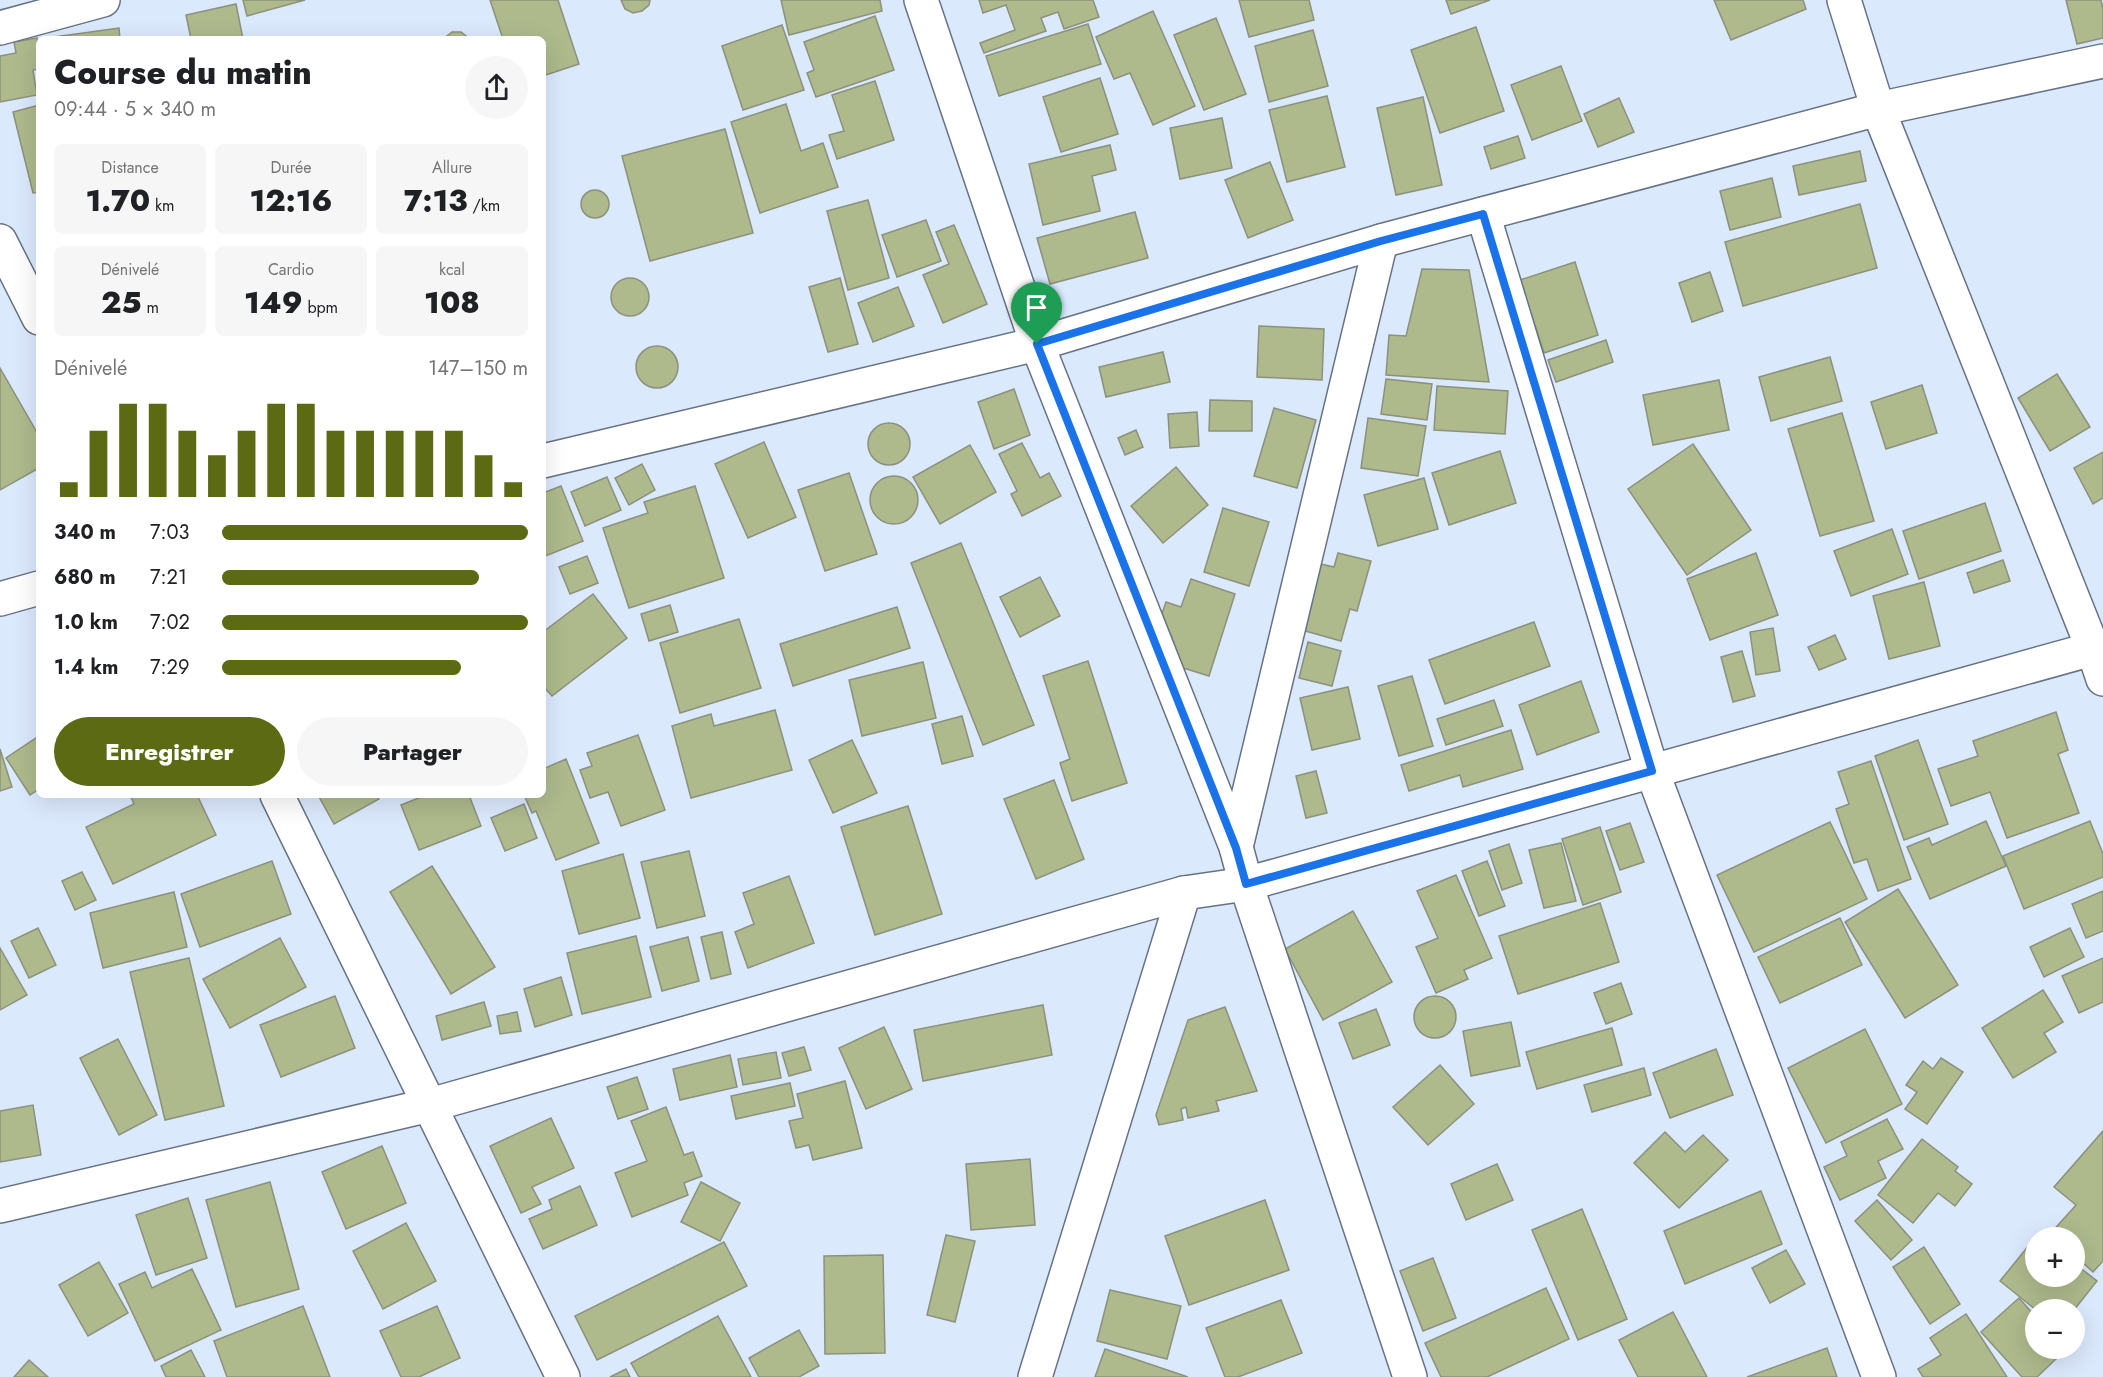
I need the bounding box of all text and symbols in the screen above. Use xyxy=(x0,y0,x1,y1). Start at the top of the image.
text: Course du matin xyxy=(54,49,312,96)
button: share xyxy=(465,56,528,119)
text: 09:44 · 5 × 340 m xyxy=(54,95,216,124)
text: Distance xyxy=(101,156,159,179)
text: Durée xyxy=(270,156,312,179)
text: Allure xyxy=(432,156,472,179)
text: 1.70 xyxy=(85,179,150,222)
text: 12:16 xyxy=(250,179,332,222)
text: 7:13 xyxy=(404,179,468,222)
text: km xyxy=(150,194,175,217)
text: /km xyxy=(468,194,500,217)
text: Dénivelé xyxy=(101,258,159,281)
text: Cardio xyxy=(268,258,314,281)
text: kcal xyxy=(439,258,465,281)
text: 25 xyxy=(101,281,142,324)
text: 149 xyxy=(244,281,303,324)
text: 108 xyxy=(424,281,480,324)
pin xyxy=(1011,282,1062,344)
icon: arrive xyxy=(1020,291,1053,324)
text: m xyxy=(142,296,159,319)
text: bpm xyxy=(303,296,338,319)
text: Dénivelé xyxy=(54,354,127,383)
text: 147–150 m xyxy=(428,354,528,383)
text: 340 m xyxy=(54,518,116,547)
text: 7:03 xyxy=(150,518,189,547)
text: 680 m xyxy=(54,563,116,592)
text: 7:21 xyxy=(150,563,187,592)
text: 1.0 km xyxy=(54,608,118,637)
text: 7:02 xyxy=(150,608,190,637)
text: 1.4 km xyxy=(54,653,119,682)
text: 7:29 xyxy=(150,653,189,682)
button: Enregistrer xyxy=(54,717,285,786)
button: Partager xyxy=(297,717,528,786)
map controls xyxy=(2025,1227,2085,1359)
button: + xyxy=(2025,1227,2085,1287)
button: − xyxy=(2025,1299,2085,1359)

